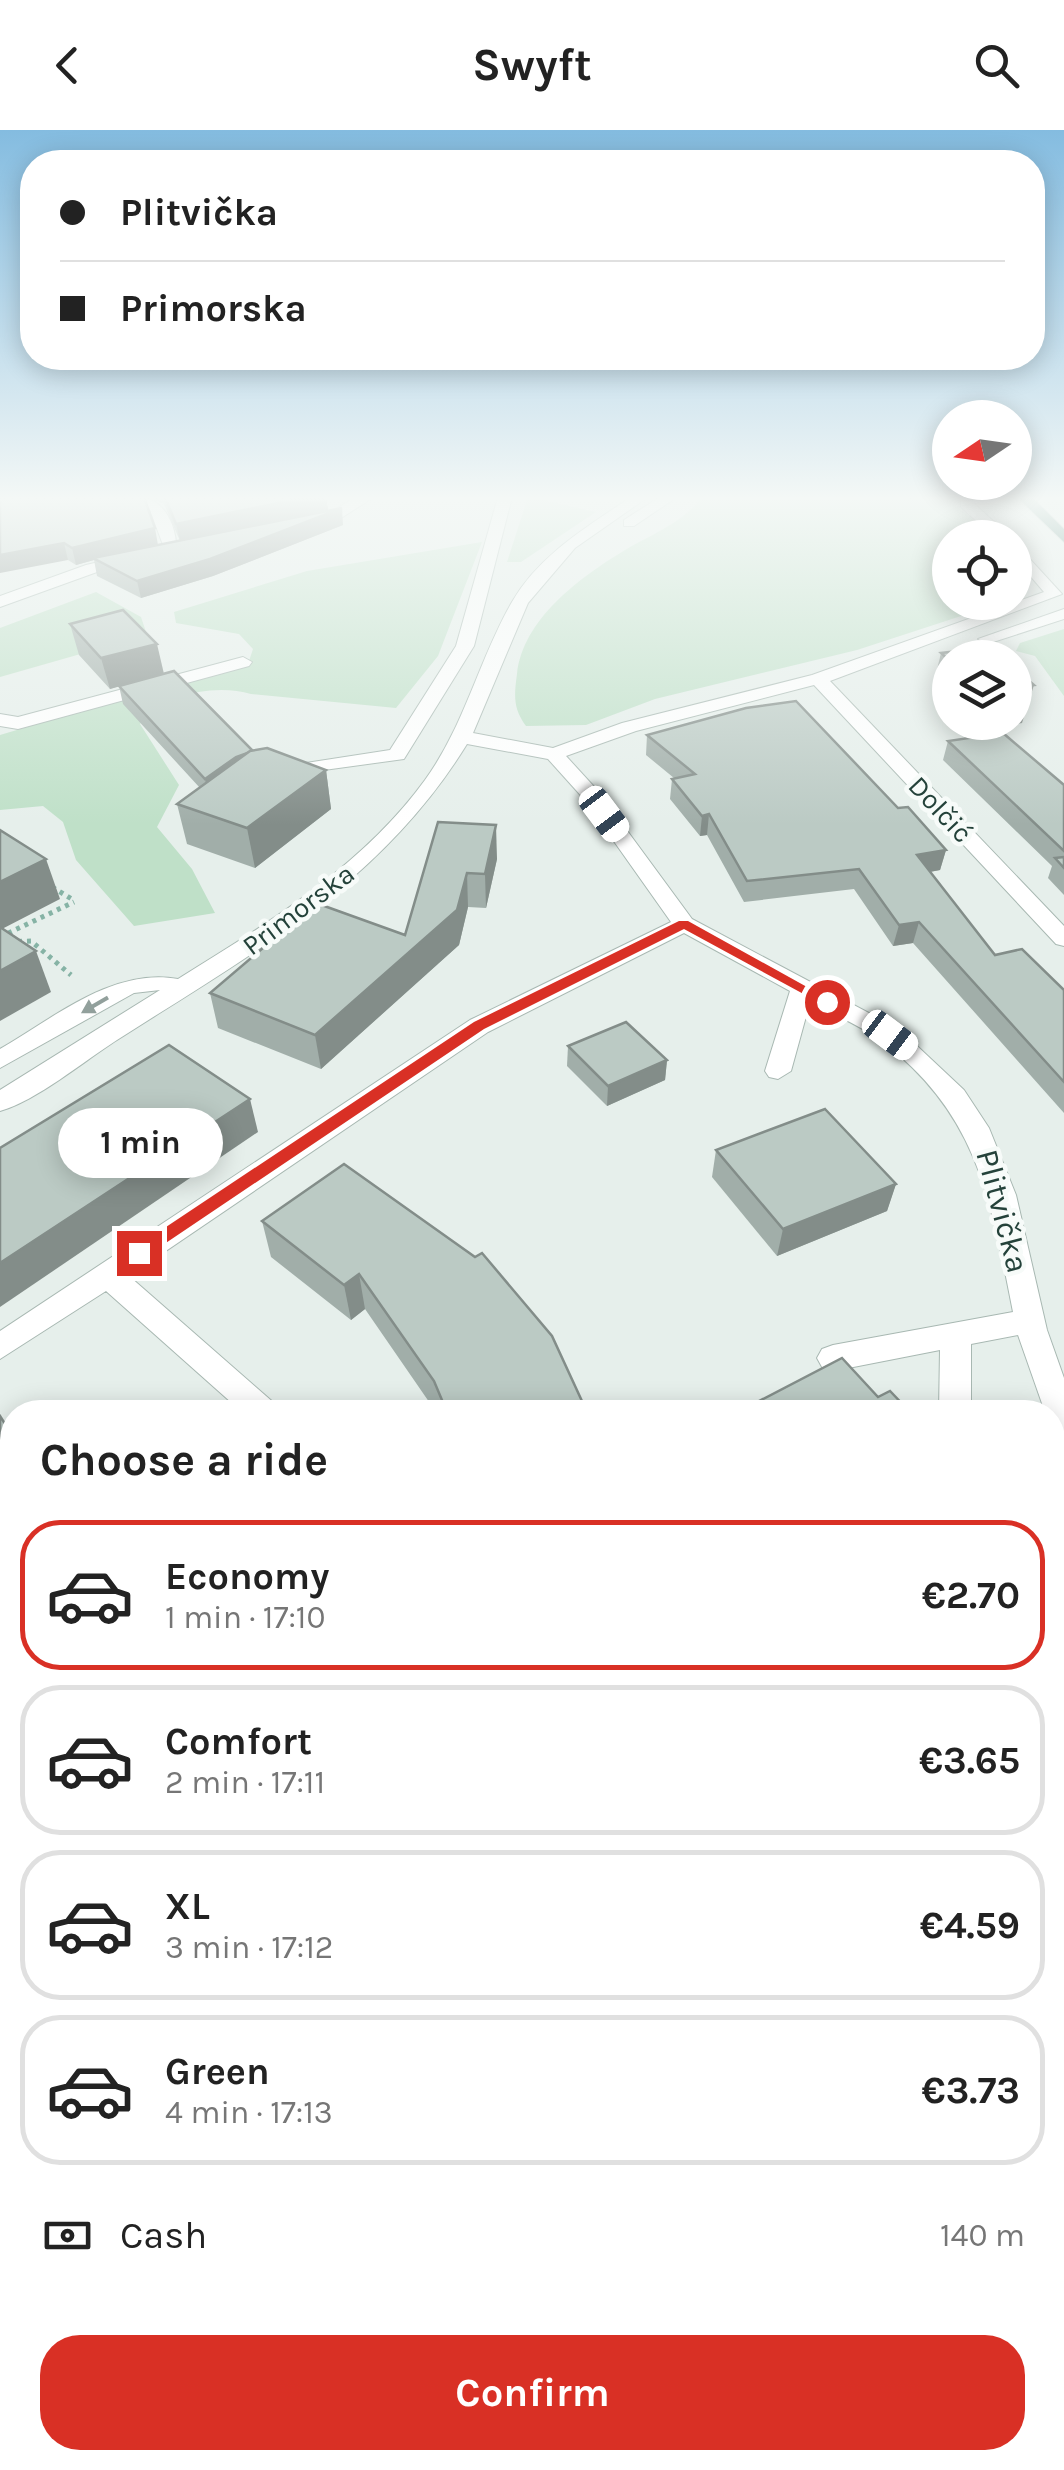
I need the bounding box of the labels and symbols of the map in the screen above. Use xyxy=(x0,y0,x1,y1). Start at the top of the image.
north arrow xyxy=(932,400,1032,500)
street label: Dolčić xyxy=(902,769,980,849)
car xyxy=(574,781,634,847)
street label: Primorska xyxy=(236,857,361,962)
route start xyxy=(805,980,850,1025)
one-way arrow xyxy=(81,996,109,1013)
car xyxy=(857,1005,923,1065)
callout: 1 min xyxy=(56,1108,222,1178)
street label: Plitvička xyxy=(968,1145,1037,1277)
route end xyxy=(117,1231,162,1276)

